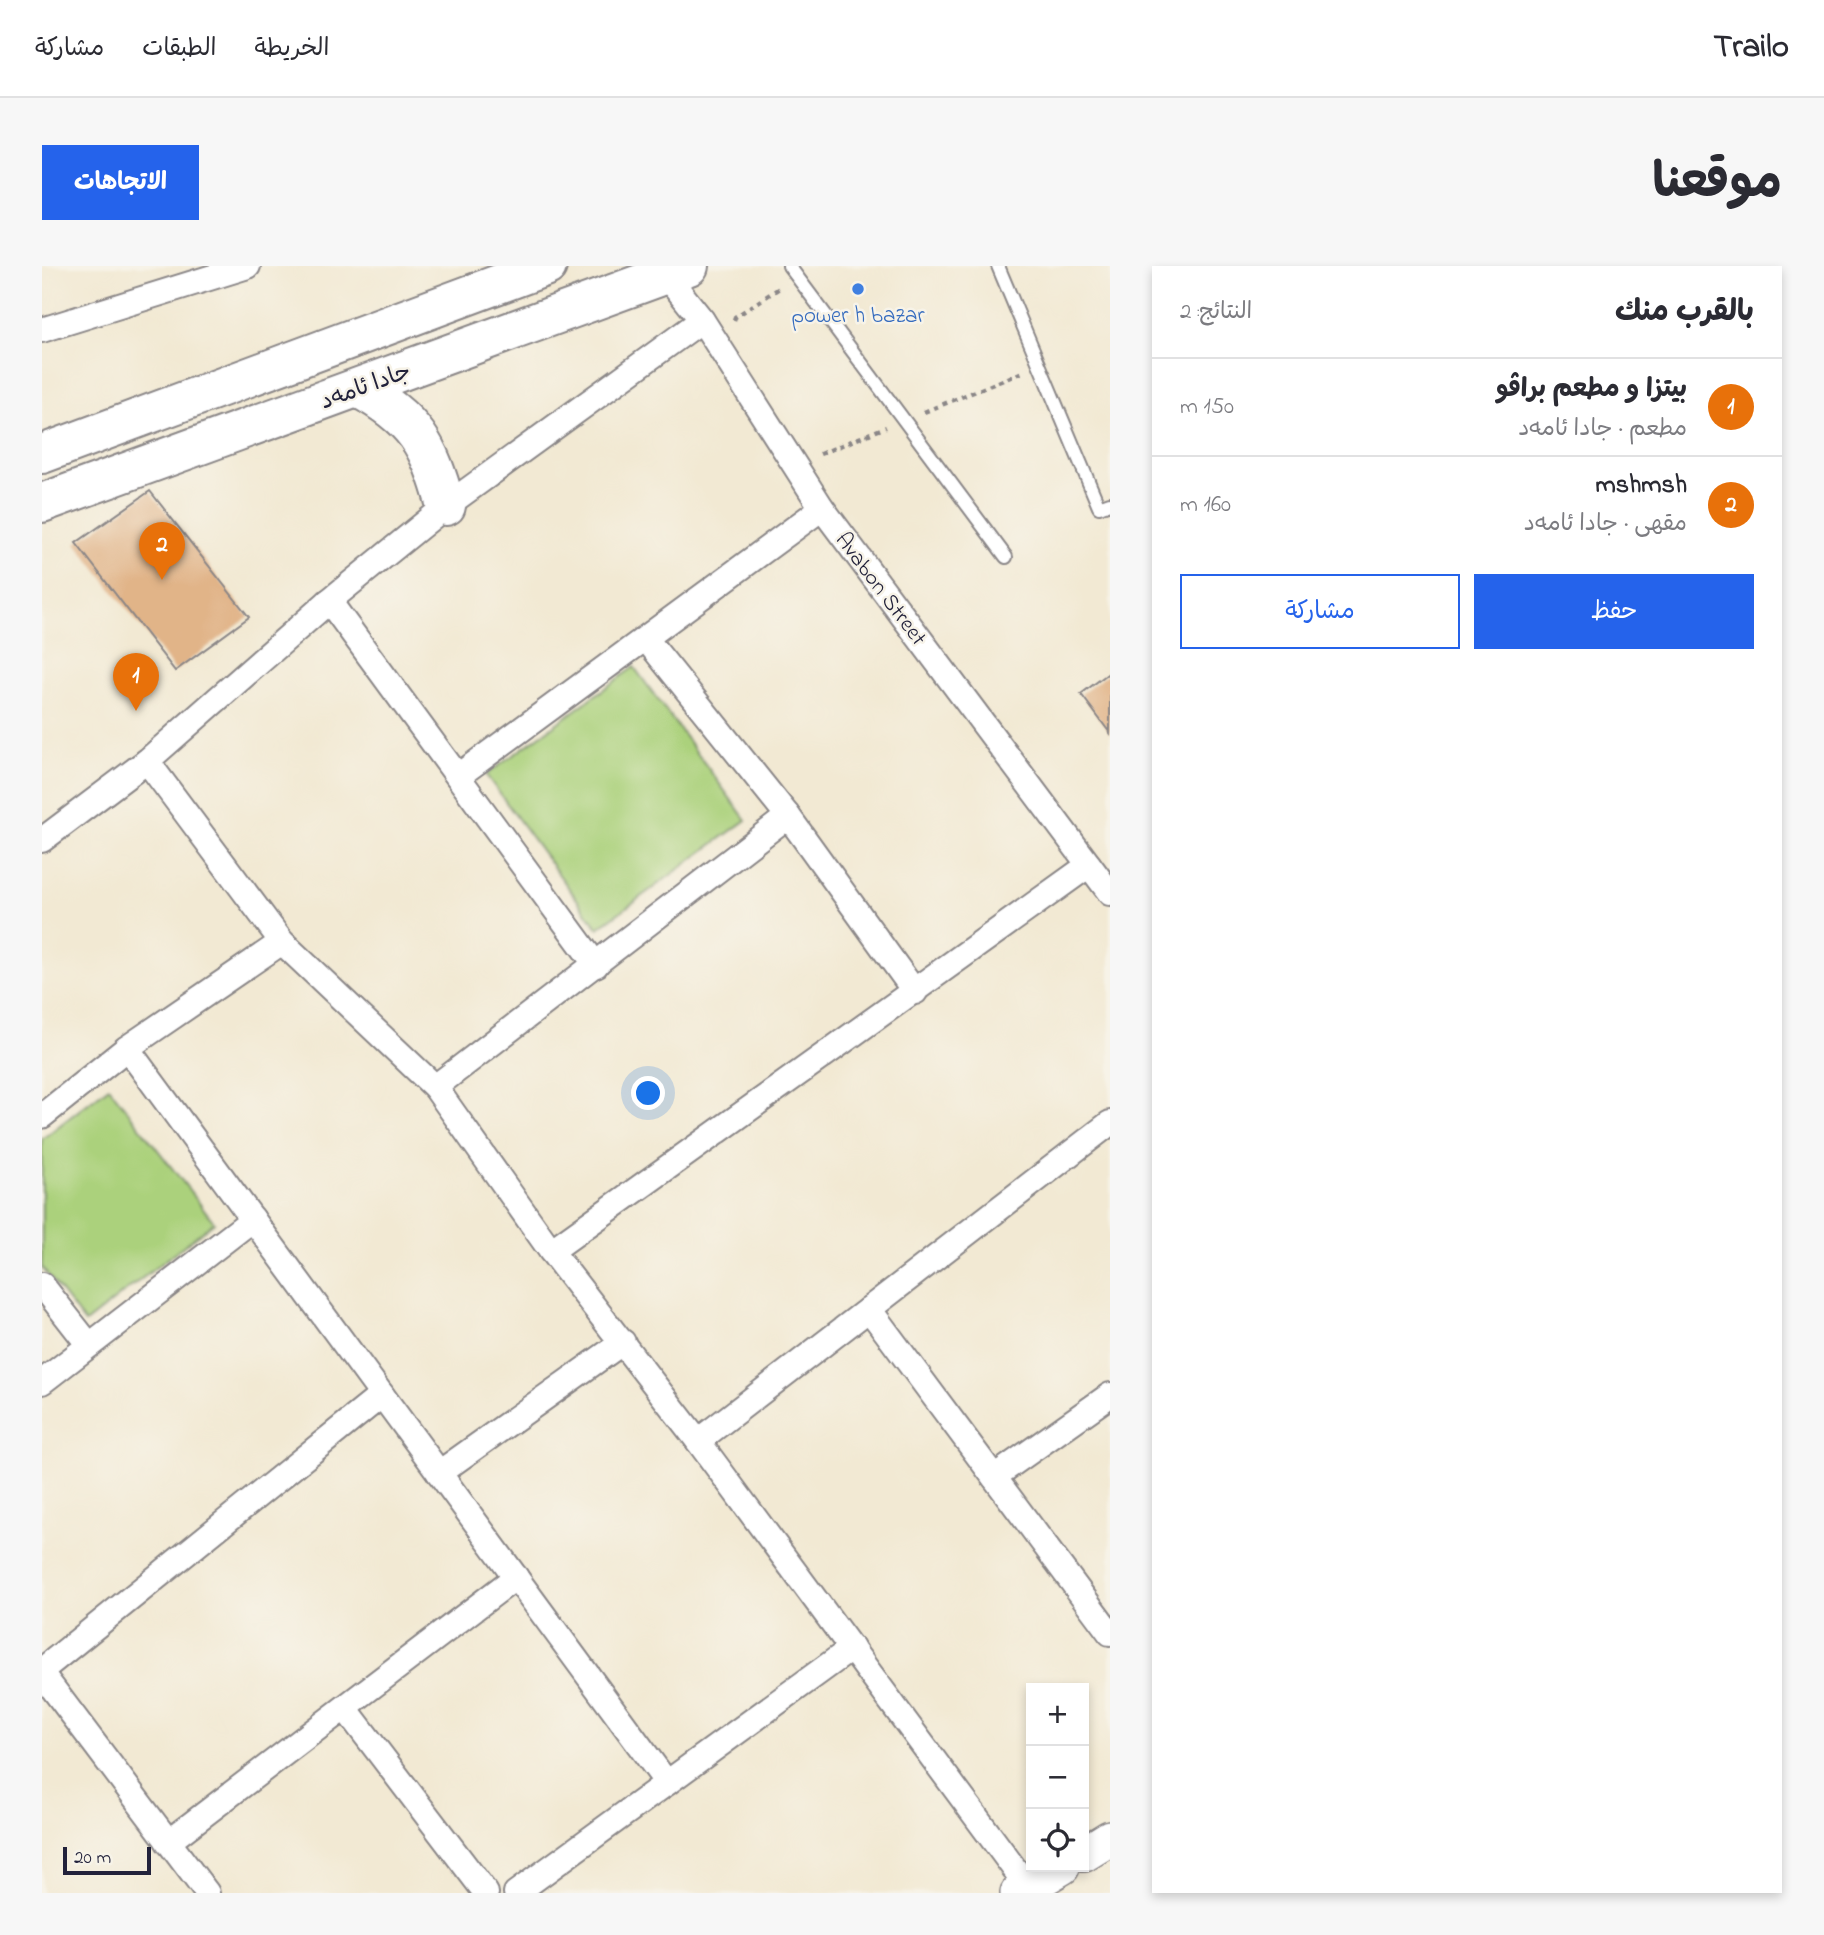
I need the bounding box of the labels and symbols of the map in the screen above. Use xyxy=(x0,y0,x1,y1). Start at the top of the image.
marker: power h bazar xyxy=(850,281,866,297)
place label: power h bazar xyxy=(791,300,925,333)
street label: جادا ئامەد xyxy=(316,356,416,419)
pin: 2 xyxy=(139,522,185,580)
street label: Avabon Street xyxy=(826,526,934,653)
pin: 1 xyxy=(113,653,159,711)
your location xyxy=(631,1076,665,1110)
scale bar xyxy=(63,1844,150,1876)

